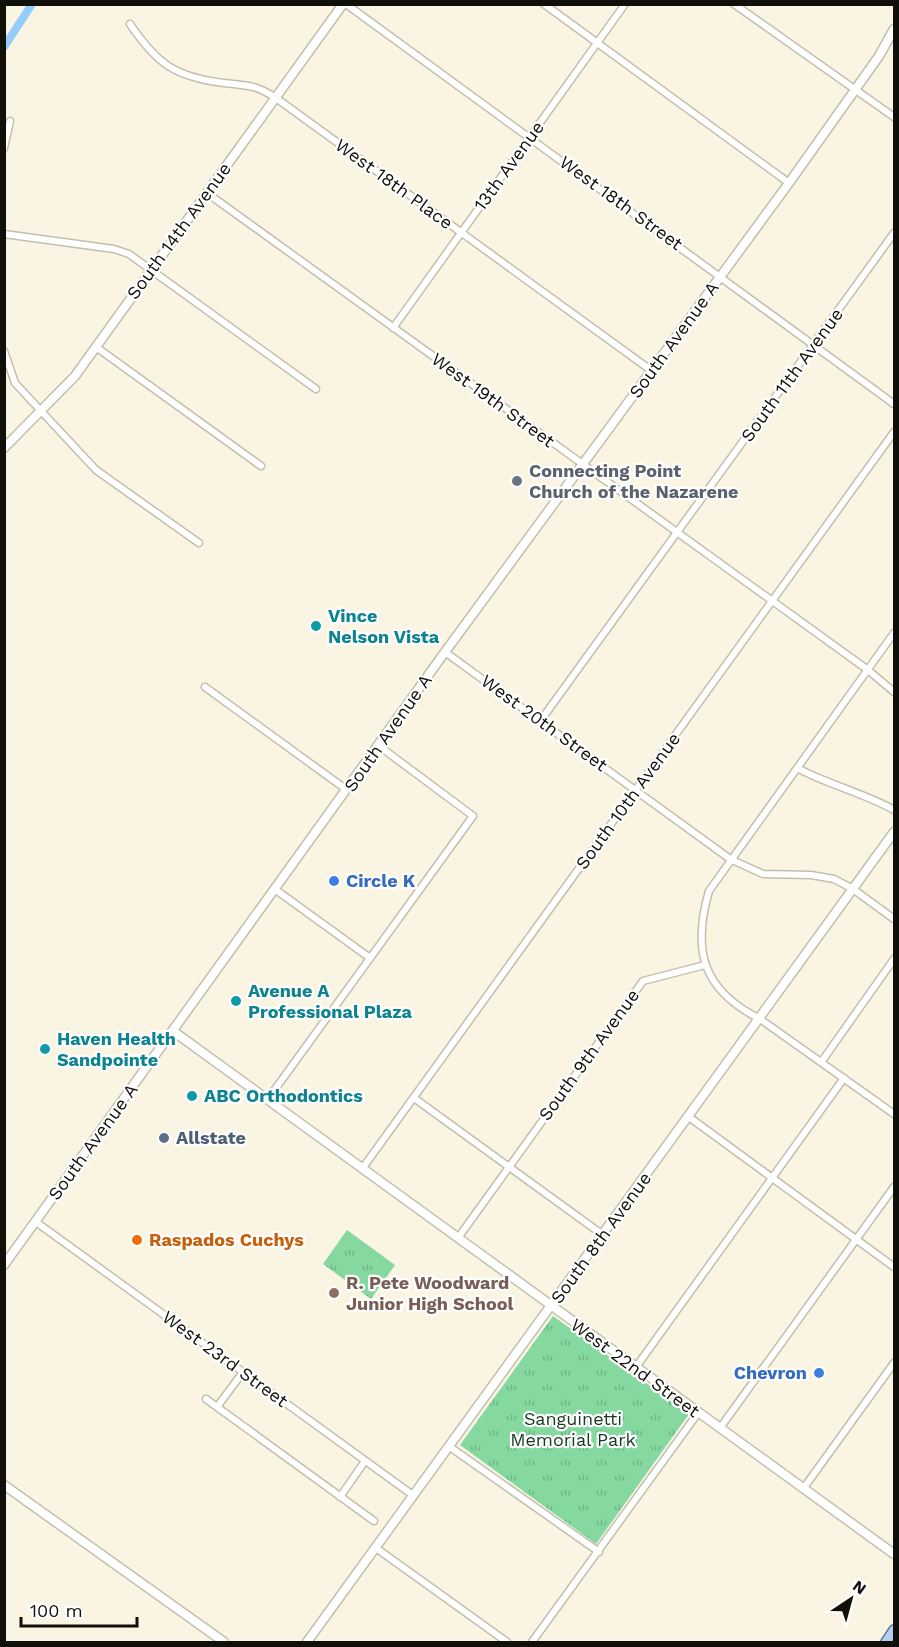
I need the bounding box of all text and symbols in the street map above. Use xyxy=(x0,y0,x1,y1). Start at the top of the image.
street label: 13th Avenue xyxy=(469,117,548,214)
street label: West 18th Place xyxy=(332,134,457,233)
street label: West 18th Street xyxy=(556,151,687,255)
street label: South 14th Avenue xyxy=(122,158,235,303)
street label: South Avenue A xyxy=(624,277,723,402)
street label: South 11th Avenue xyxy=(736,304,847,445)
street label: West 19th Street xyxy=(428,348,559,452)
place label: Connecting Point Church of the Nazarene xyxy=(529,460,738,502)
marker: Connecting Point Church of the Nazarene xyxy=(510,474,524,488)
place label: Vince Nelson Vista xyxy=(328,605,440,647)
marker: Vince Nelson Vista xyxy=(309,619,323,633)
street label: South Avenue A xyxy=(339,670,436,795)
street label: West 20th Street xyxy=(477,670,612,776)
street label: South 10th Avenue xyxy=(571,728,684,873)
place label: Circle K xyxy=(346,870,416,891)
marker: Circle K xyxy=(327,874,341,888)
place label: Avenue A Professional Plaza xyxy=(248,980,412,1022)
street label: South 9th Avenue xyxy=(534,985,643,1124)
marker: Avenue A Professional Plaza xyxy=(229,994,243,1008)
place label: Haven Health Sandpointe xyxy=(57,1028,176,1070)
marker: Haven Health Sandpointe xyxy=(38,1042,52,1056)
street label: South Avenue A xyxy=(43,1079,142,1204)
place label: ABC Orthodontics xyxy=(204,1085,363,1106)
marker: ABC Orthodontics xyxy=(185,1089,199,1103)
place label: Allstate xyxy=(176,1127,246,1148)
marker: Allstate xyxy=(157,1131,171,1145)
street label: South 8th Avenue xyxy=(546,1168,655,1307)
place label: Raspados Cuchys xyxy=(149,1229,304,1250)
marker: Raspados Cuchys xyxy=(130,1233,144,1247)
place label: R. Pete Woodward Junior High School xyxy=(346,1272,514,1314)
marker: R. Pete Woodward Junior High School xyxy=(327,1286,341,1300)
street label: West 23rd Street xyxy=(158,1306,292,1411)
street label: West 22nd Street xyxy=(567,1314,704,1422)
place label: Chevron xyxy=(734,1362,807,1383)
marker: Chevron xyxy=(812,1366,826,1380)
park label: Sanguinetti Memorial Park xyxy=(510,1408,636,1450)
north arrow xyxy=(821,1569,881,1629)
text: N xyxy=(849,1576,870,1598)
scale bar xyxy=(21,1590,136,1628)
text: 100 m xyxy=(30,1600,83,1621)

